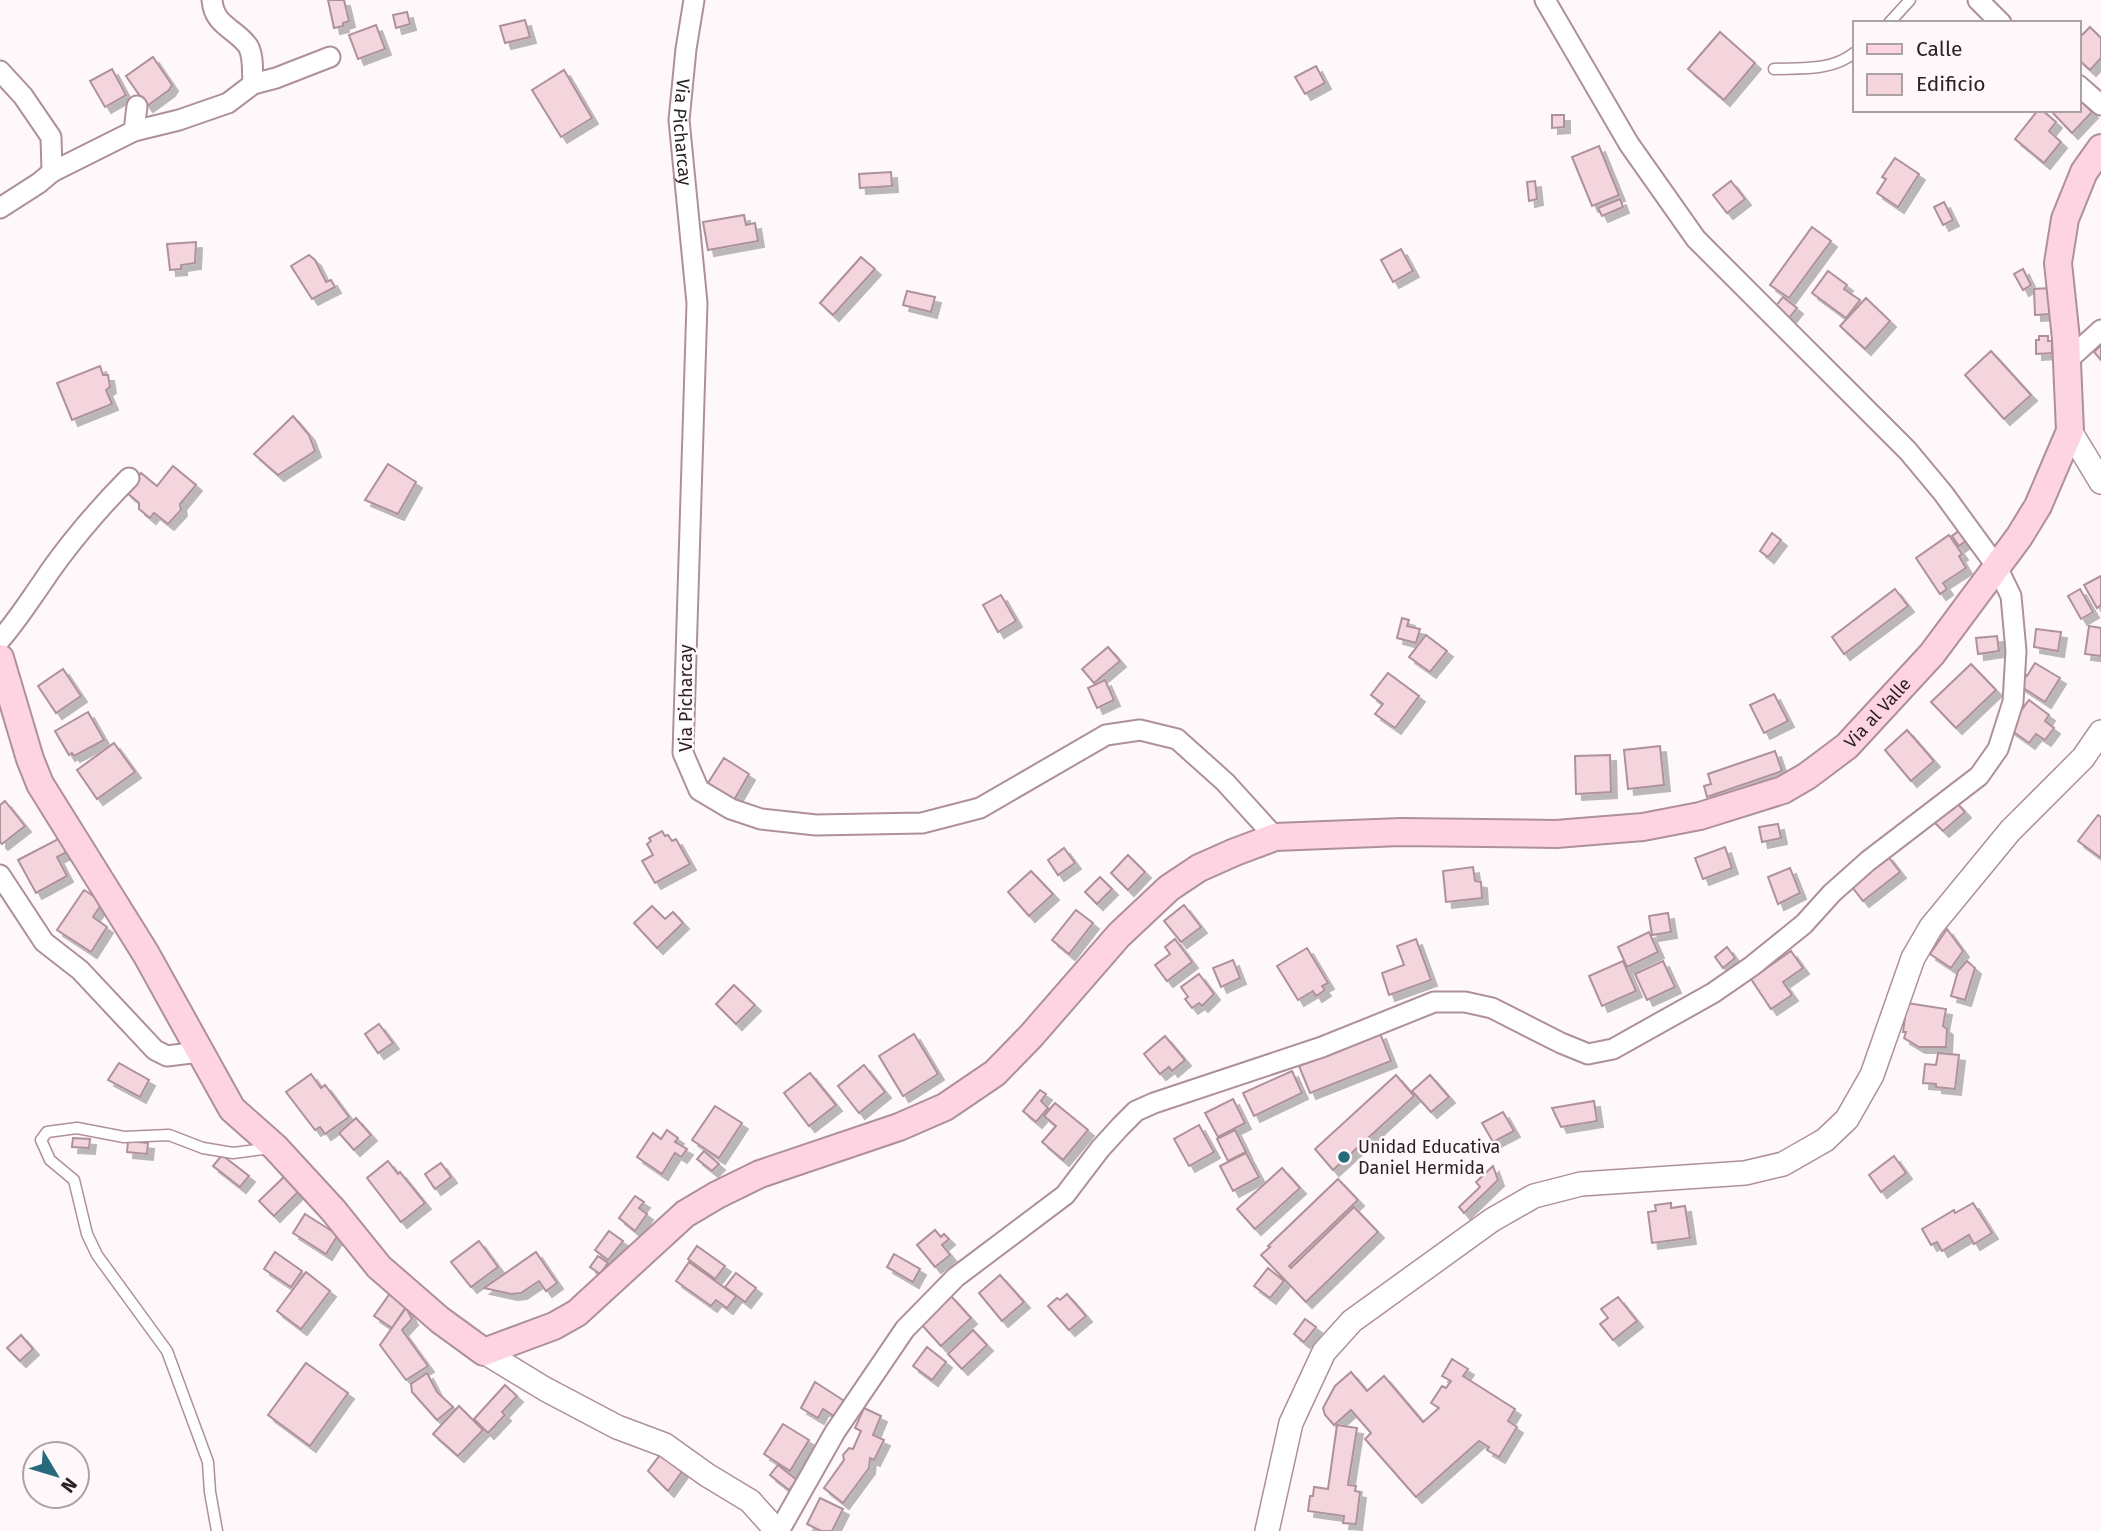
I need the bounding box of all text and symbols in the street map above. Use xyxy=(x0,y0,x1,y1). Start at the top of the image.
legend xyxy=(1853,21,2080,112)
text: Calle xyxy=(1916,36,1962,62)
text: Edificio xyxy=(1916,71,1986,97)
street label: Via Picharcay xyxy=(668,77,696,187)
street label: Via Picharcay xyxy=(675,644,697,752)
street label: Via al Valle xyxy=(1839,673,1916,753)
place label: Unidad Educativa Daniel Hermida xyxy=(1358,1136,1500,1179)
marker: Unidad Educativa Daniel Hermida xyxy=(1336,1149,1352,1165)
north arrow xyxy=(21,1440,91,1510)
text: N xyxy=(56,1473,82,1497)

